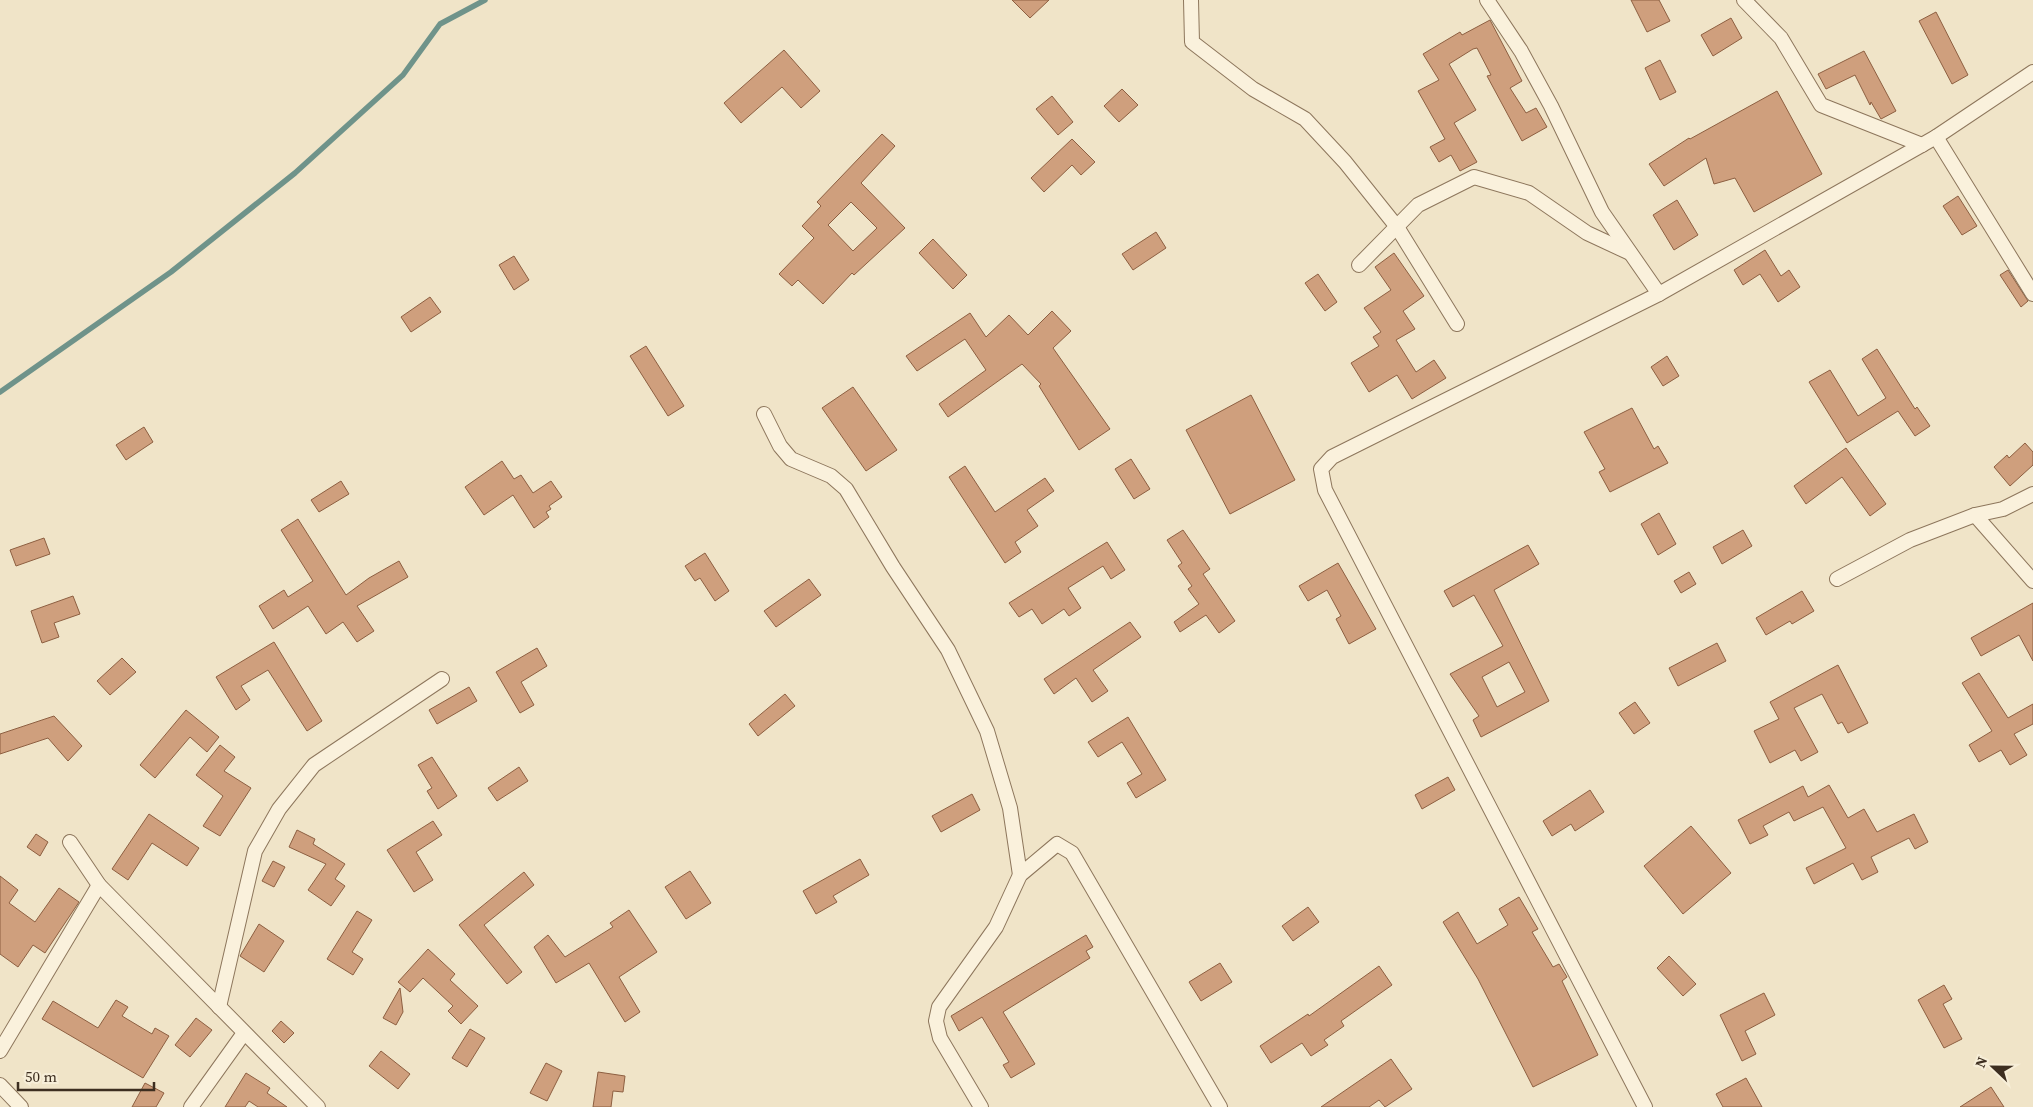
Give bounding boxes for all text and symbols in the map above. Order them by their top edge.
north arrow [1968,1042,2018,1092]
text: N [1970,1054,1992,1071]
scale bar [18,1060,154,1092]
text: 50 m [25,1066,57,1087]

